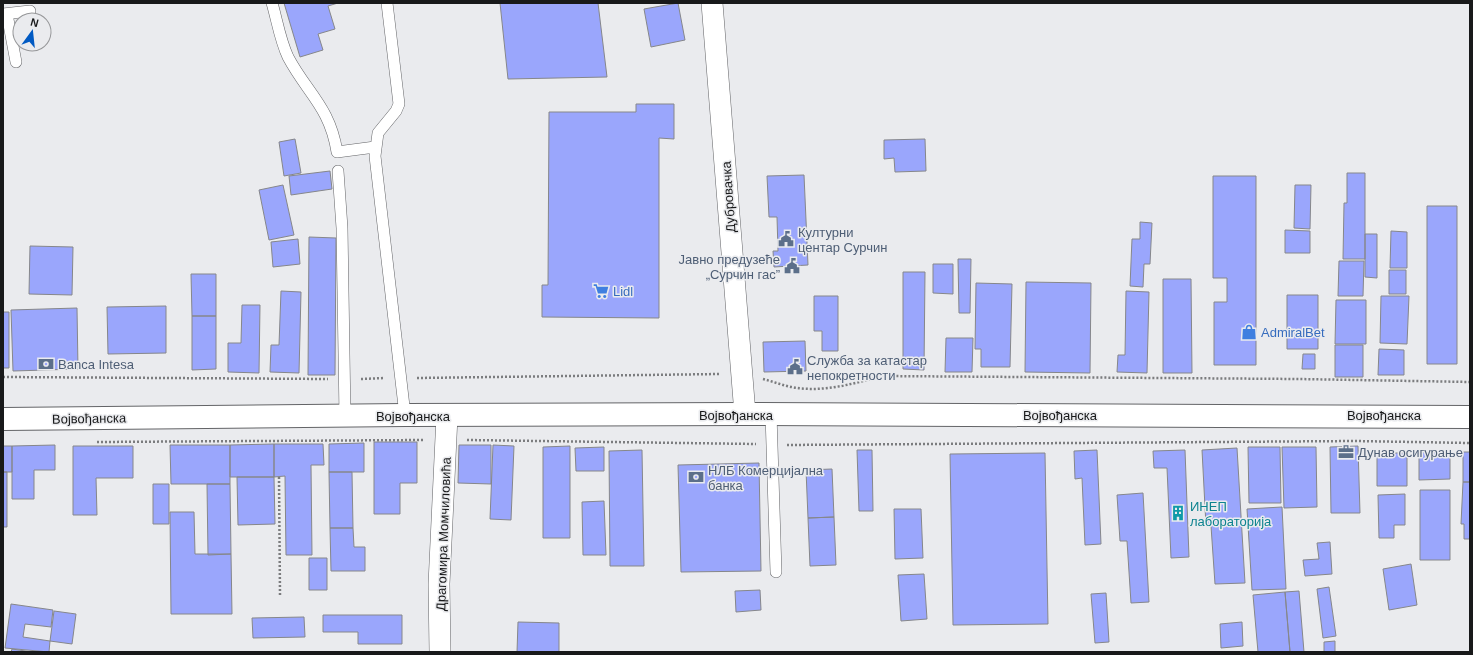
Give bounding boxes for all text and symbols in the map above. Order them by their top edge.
north arrow [12,12,52,52]
text: N [29,16,40,29]
street label: Дубровачка [718,160,738,233]
place label: Културни центар Сурчин [798,225,888,255]
public building icon: Културни центар Сурчин [777,230,795,248]
place label: Јавно предузеће „Сурчин гас” [679,252,780,282]
public building icon: Јавно предузеће „Сурчин гас” [783,257,801,275]
supermarket icon: Lidl [592,282,610,300]
place label: Lidl [613,284,633,299]
shop icon: AdmiralBet [1240,323,1258,341]
place label: AdmiralBet [1261,325,1325,340]
place label: Служба за катастар непокретности [807,353,927,383]
bank icon: Banca Intesa [37,355,55,373]
place label: Banca Intesa [58,357,135,372]
public building icon: Служба за катастар непокретности [786,358,804,376]
street label: Војвођанска [699,408,774,423]
street label: Војвођанска [1023,408,1098,423]
street label: Војвођанска [1347,408,1422,423]
street label: Војвођанска [376,409,451,424]
street label: Војвођанска [52,410,127,427]
office icon: Дунав осигурање [1337,443,1355,461]
place label: Дунав осигурање [1358,445,1463,460]
street label: Драгомира Момчиловића [433,456,454,611]
place label: НЛБ Комерцијална банка [708,463,824,493]
bank icon: НЛБ Комерцијална банка [687,468,705,486]
place label: ИНЕП лабораторија [1190,499,1272,529]
building icon: ИНЕП лабораторија [1169,504,1187,522]

